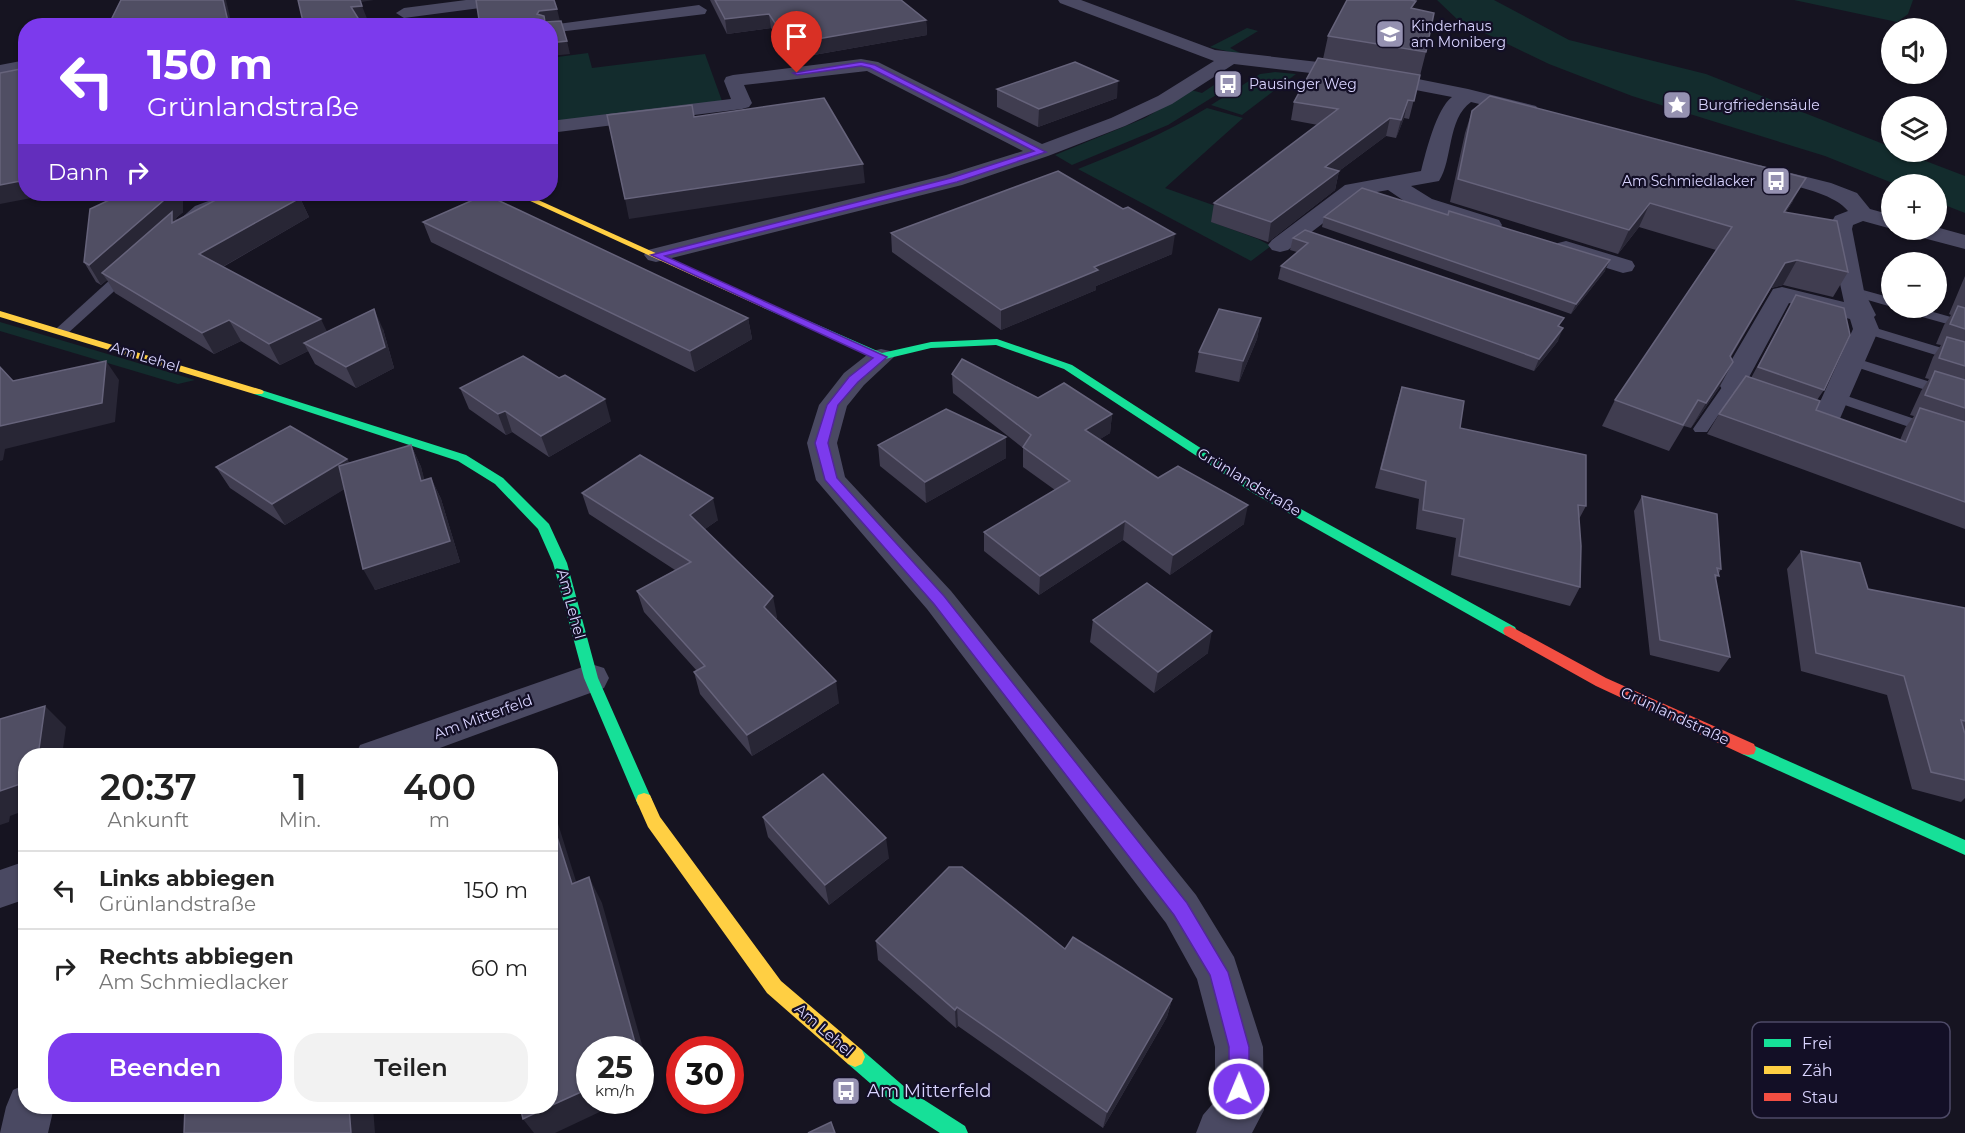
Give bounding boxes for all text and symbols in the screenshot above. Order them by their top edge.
pin [771,11,822,73]
place label: Kinderhaus am Moniberg [1411,17,1506,51]
school or university icon: Kinderhaus am Moniberg [1374,18,1406,50]
map controls [1881,18,1947,318]
button: sound [1881,18,1947,84]
icon: arrive [780,20,813,53]
text: 150 m [147,38,273,90]
icon: left [48,42,126,120]
bus stop icon: Pausinger Weg [1212,68,1244,100]
place label: Pausinger Weg [1249,75,1357,93]
place icon: Burgfriedensäule [1661,89,1693,121]
text: Grünlandstraße [147,90,359,123]
place label: Burgfriedensäule [1698,96,1820,114]
button: layers [1881,96,1947,162]
icon: right [121,156,154,189]
text: Dann [48,159,109,186]
bus stop icon: Am Schmiedlacker [1760,165,1792,197]
place label: Am Schmiedlacker [1622,172,1755,190]
button: + [1881,174,1947,240]
button: − [1881,252,1947,318]
street label: Am Lehel [108,337,182,376]
street label: Grünlandstraße [1194,443,1305,520]
street label: Am Lehel [553,567,590,641]
street label: Grünlandstraße [1618,682,1733,749]
street label: Am Mitterfeld [431,690,535,743]
text: 20:37 [100,765,197,809]
text: 1 [293,765,307,809]
text: 400 [403,765,476,809]
text: Ankunft [108,808,189,832]
text: Min. [279,808,321,832]
text: m [429,808,450,832]
text: Links abbiegen [99,865,275,892]
icon: left [48,874,81,907]
text: 150 m [464,877,528,904]
text: Grünlandstraße [99,892,256,916]
text: Rechts abbiegen [99,943,294,970]
icon: right [48,952,81,985]
text: 60 m [471,955,528,982]
text: Am Schmiedlacker [99,970,289,994]
street label: Am Lehel [791,999,858,1060]
legend [1752,1022,1950,1118]
button: Beenden [48,1033,282,1102]
button: Teilen [294,1033,528,1102]
text: Frei [1802,1034,1832,1053]
speed limit sign: 30 [666,1036,744,1114]
text: 25 [597,1049,633,1086]
position arrow [1207,1057,1271,1121]
text: Zäh [1802,1061,1833,1080]
bus stop icon: Am Mitterfeld [830,1075,862,1107]
place label: Am Mitterfeld [867,1080,992,1102]
text: km/h [595,1081,635,1100]
text: Stau [1802,1088,1838,1107]

